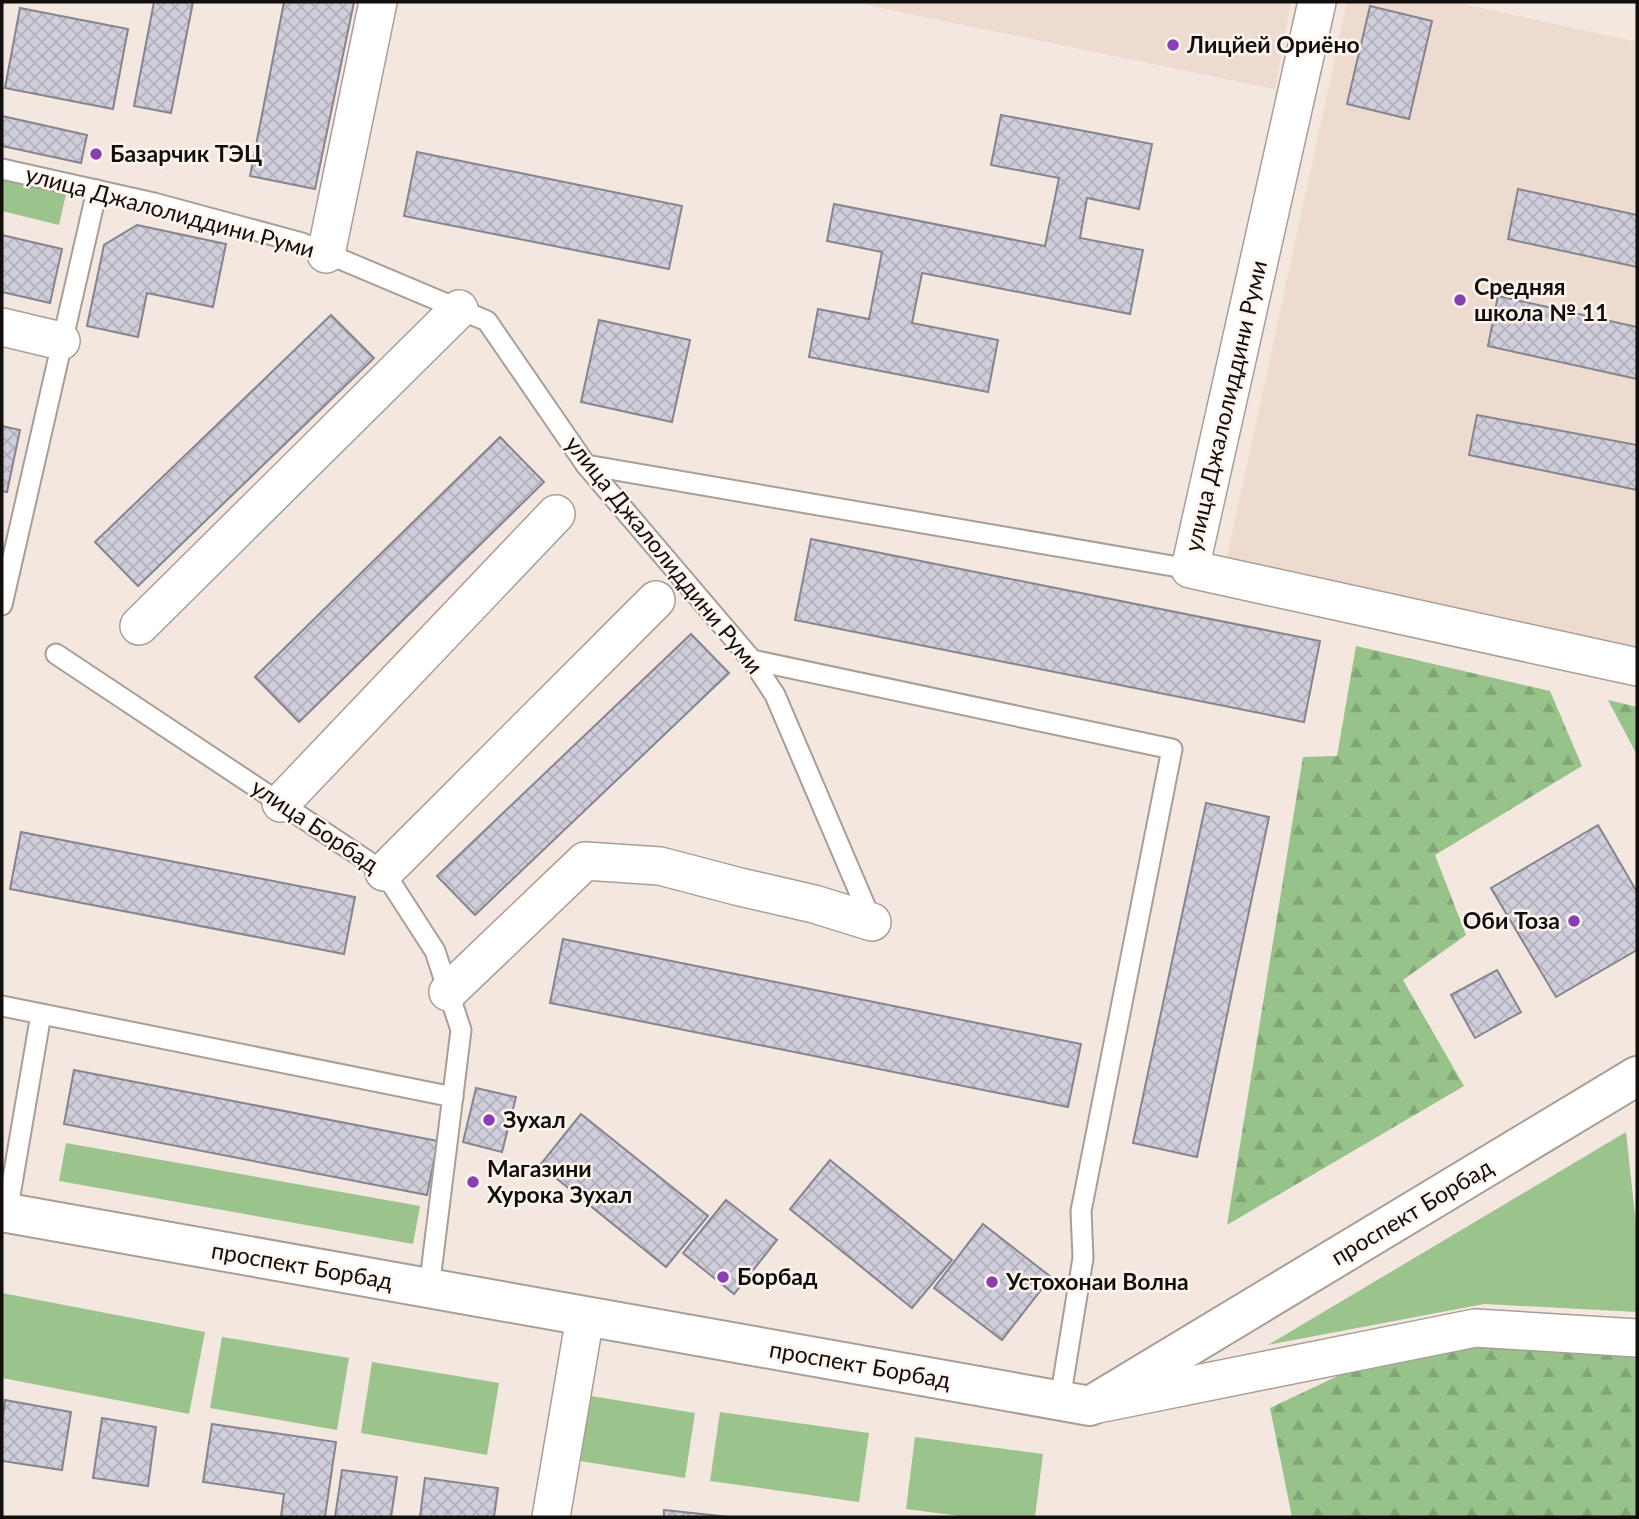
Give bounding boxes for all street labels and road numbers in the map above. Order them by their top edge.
street label: улица Джалолиддини Руми [23,159,318,263]
street label: улица Джалолиддини Руми [1178,257,1272,554]
street label: улица Джалолиддини Руми [560,430,769,679]
street label: улица Борбад [246,772,385,878]
street label: проспект Борбад [1326,1152,1497,1270]
street label: проспект Борбад [209,1235,395,1295]
street label: проспект Борбад [767,1334,953,1394]

